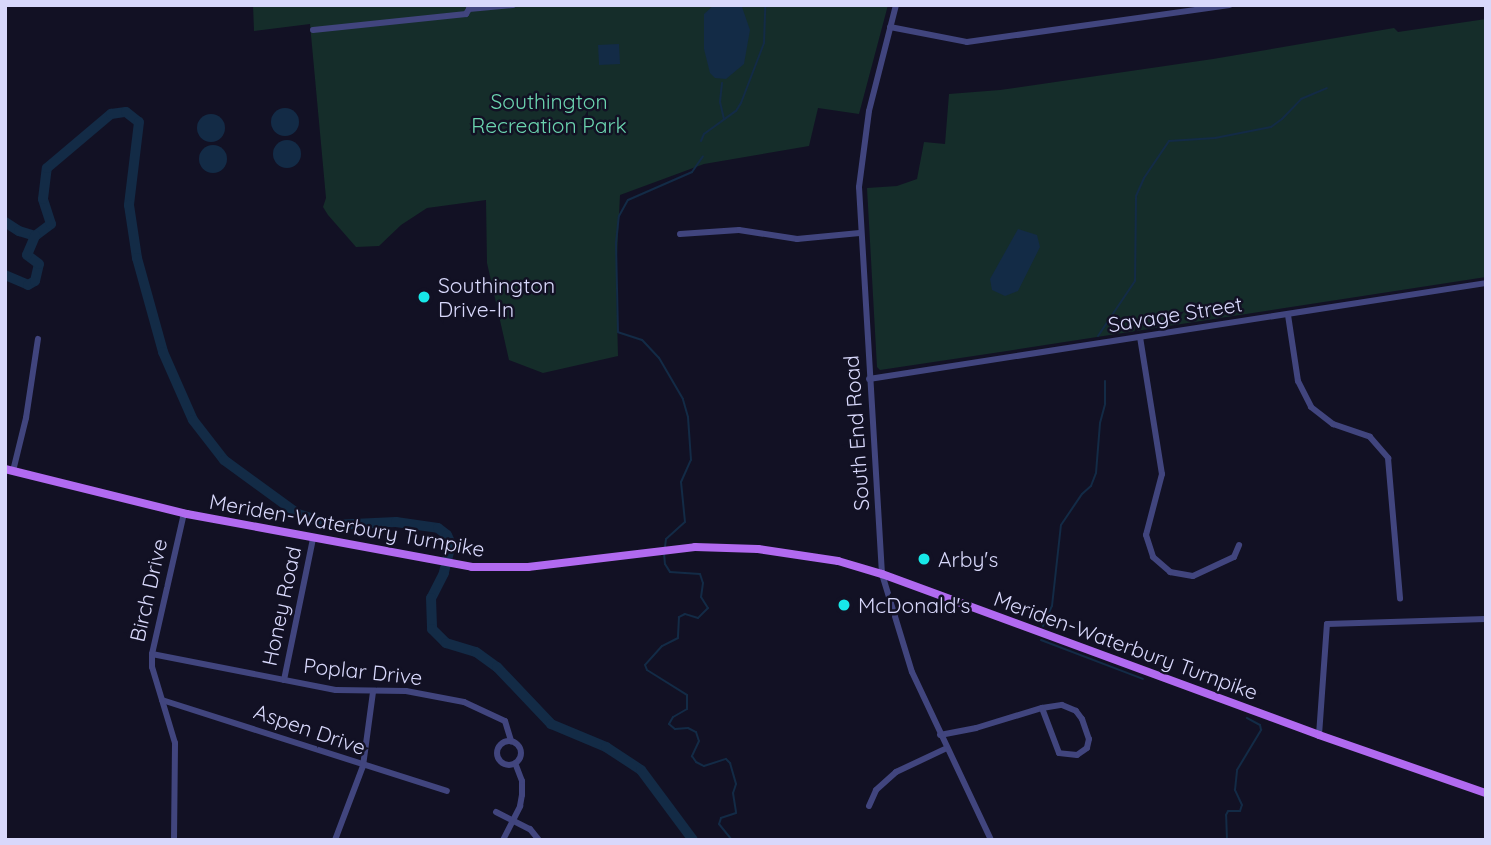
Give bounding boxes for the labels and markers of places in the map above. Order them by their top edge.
place label: Southington Drive-In [438,272,555,322]
marker: Southington Drive-In [416,289,432,305]
place label: Arby's [938,546,998,572]
marker: Arby's [916,551,932,567]
place label: McDonald's [858,592,970,618]
marker: McDonald's [836,597,852,613]

